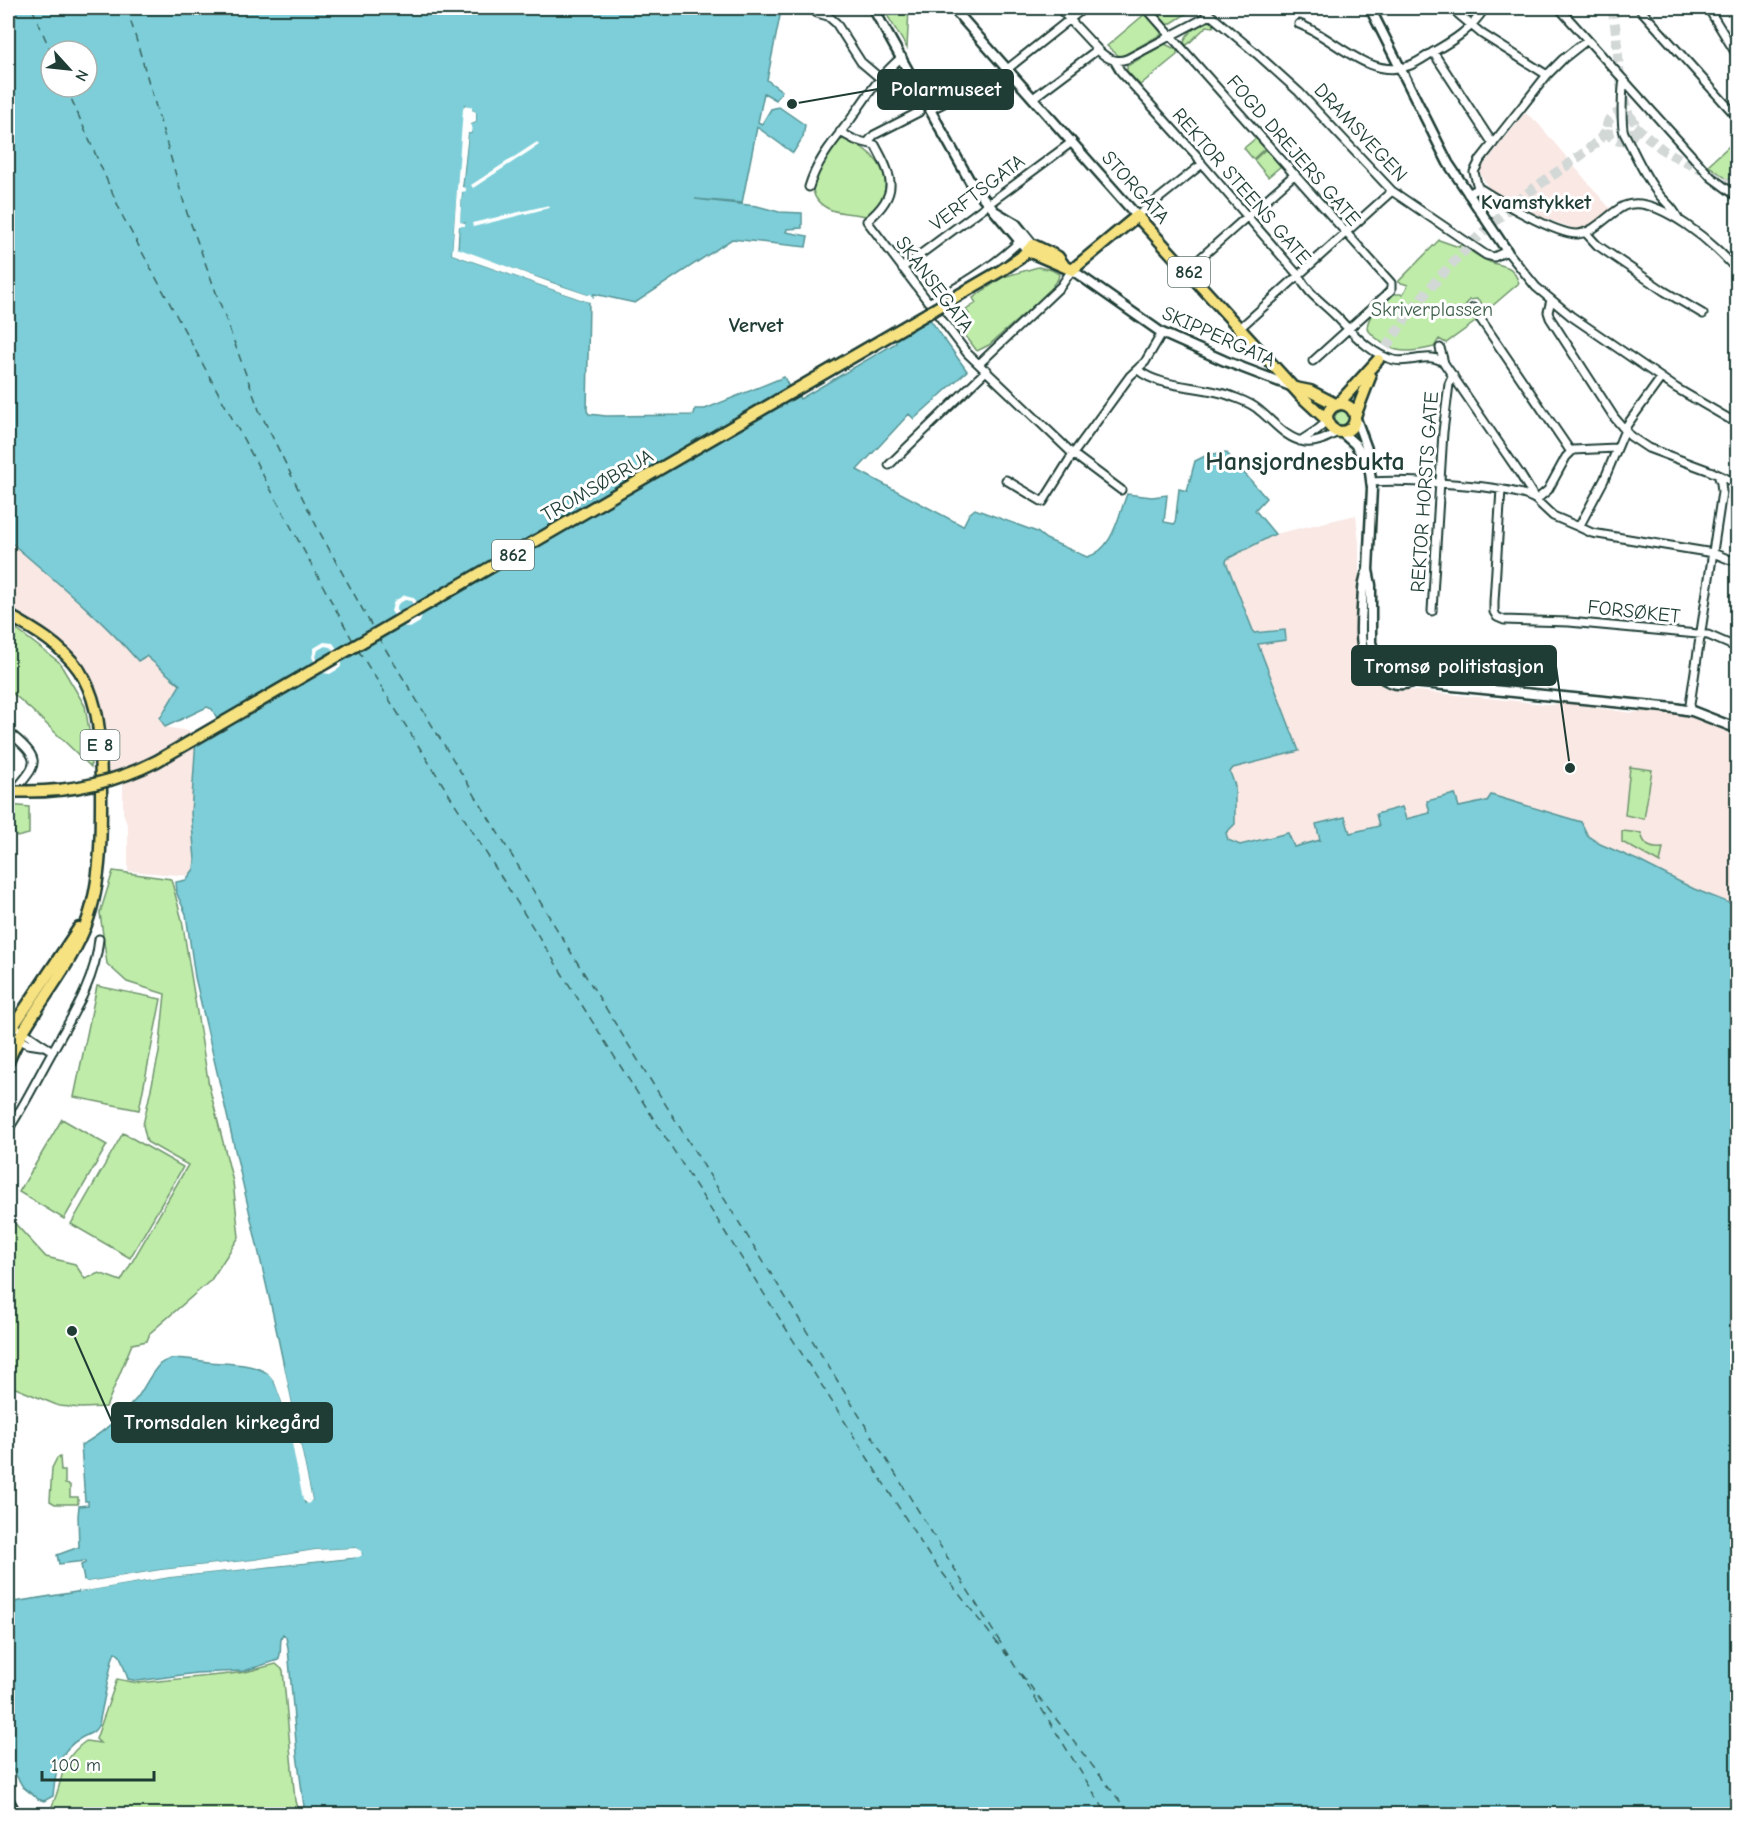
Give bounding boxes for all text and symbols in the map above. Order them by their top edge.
north arrow [39,39,99,99]
text: N [71,67,92,84]
callout: Polarmuseet [878,70,1013,109]
street label: FOGD DREJERS GATE [1222,70,1365,230]
text: Polarmuseet [891,77,1002,101]
street label: DRAMSVEGEN [1309,78,1412,186]
street label: REKTOR STEENS GATE [1168,104,1316,269]
street label: STORGATA [1097,146,1175,229]
street label: VERFTSGATA [925,149,1029,235]
district label: Kvamstykket [1481,190,1592,214]
street label: SKANSEGATA [891,232,979,337]
road number: 862 [1168,257,1210,287]
park label: Skriverplassen [1371,298,1493,321]
street label: SKIPPERGATA [1159,301,1279,372]
district label: Vervet [729,313,784,337]
street label: REKTOR HORSTS GATE [1406,391,1443,593]
street label: TROMSØBRUA [537,444,657,527]
district label: Hansjordnesbukta [1205,447,1405,477]
road number: 862 [492,540,534,570]
street label: FORSØKET [1586,595,1682,628]
callout: Tromsø politistasjon [1352,646,1556,685]
text: Tromsø politistasjon [1364,654,1544,678]
road number: E 8 [80,730,120,760]
callout: Tromsdalen kirkegård [112,1403,332,1442]
text: Tromsdalen kirkegård [124,1410,320,1434]
scale bar [42,1744,154,1782]
text: 100 m [51,1755,101,1776]

